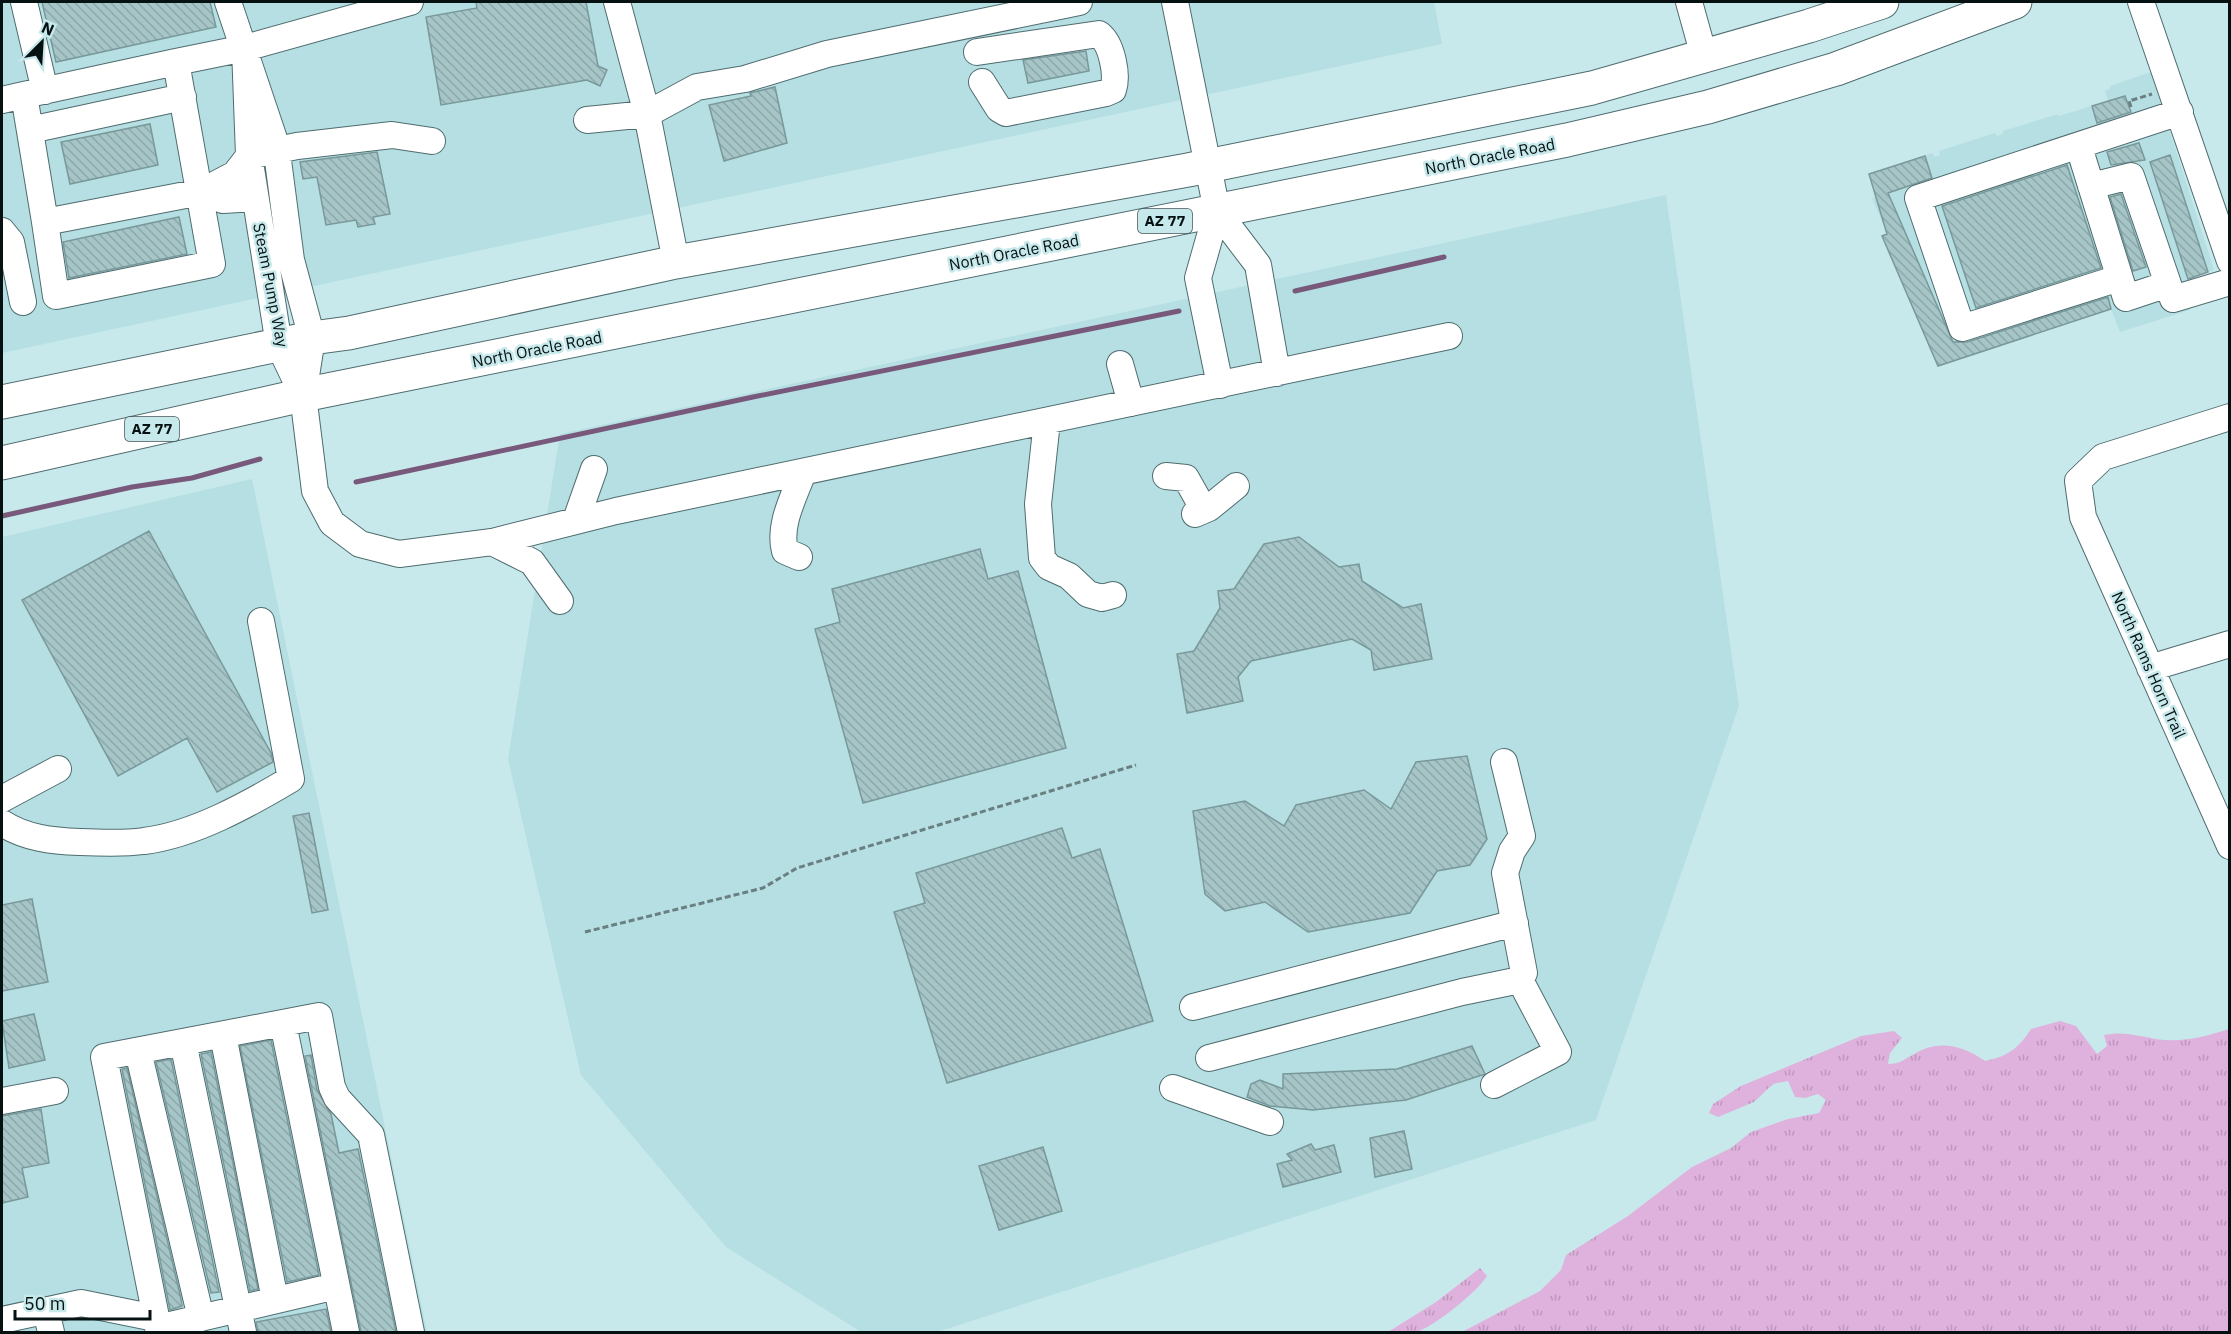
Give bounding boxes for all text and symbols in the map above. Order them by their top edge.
north arrow [12,12,72,72]
text: N [39,17,57,40]
street label: North Oracle Road [1423,134,1557,178]
road number: AZ 77 [1138,209,1192,233]
street label: Steam Pump Way [249,221,293,349]
street label: North Oracle Road [947,230,1081,274]
street label: North Oracle Road [470,327,604,371]
road number: AZ 77 [125,417,179,441]
street label: North Rams Horn Trail [2108,588,2190,742]
scale bar [15,1283,150,1321]
text: 50 m [24,1292,66,1315]

